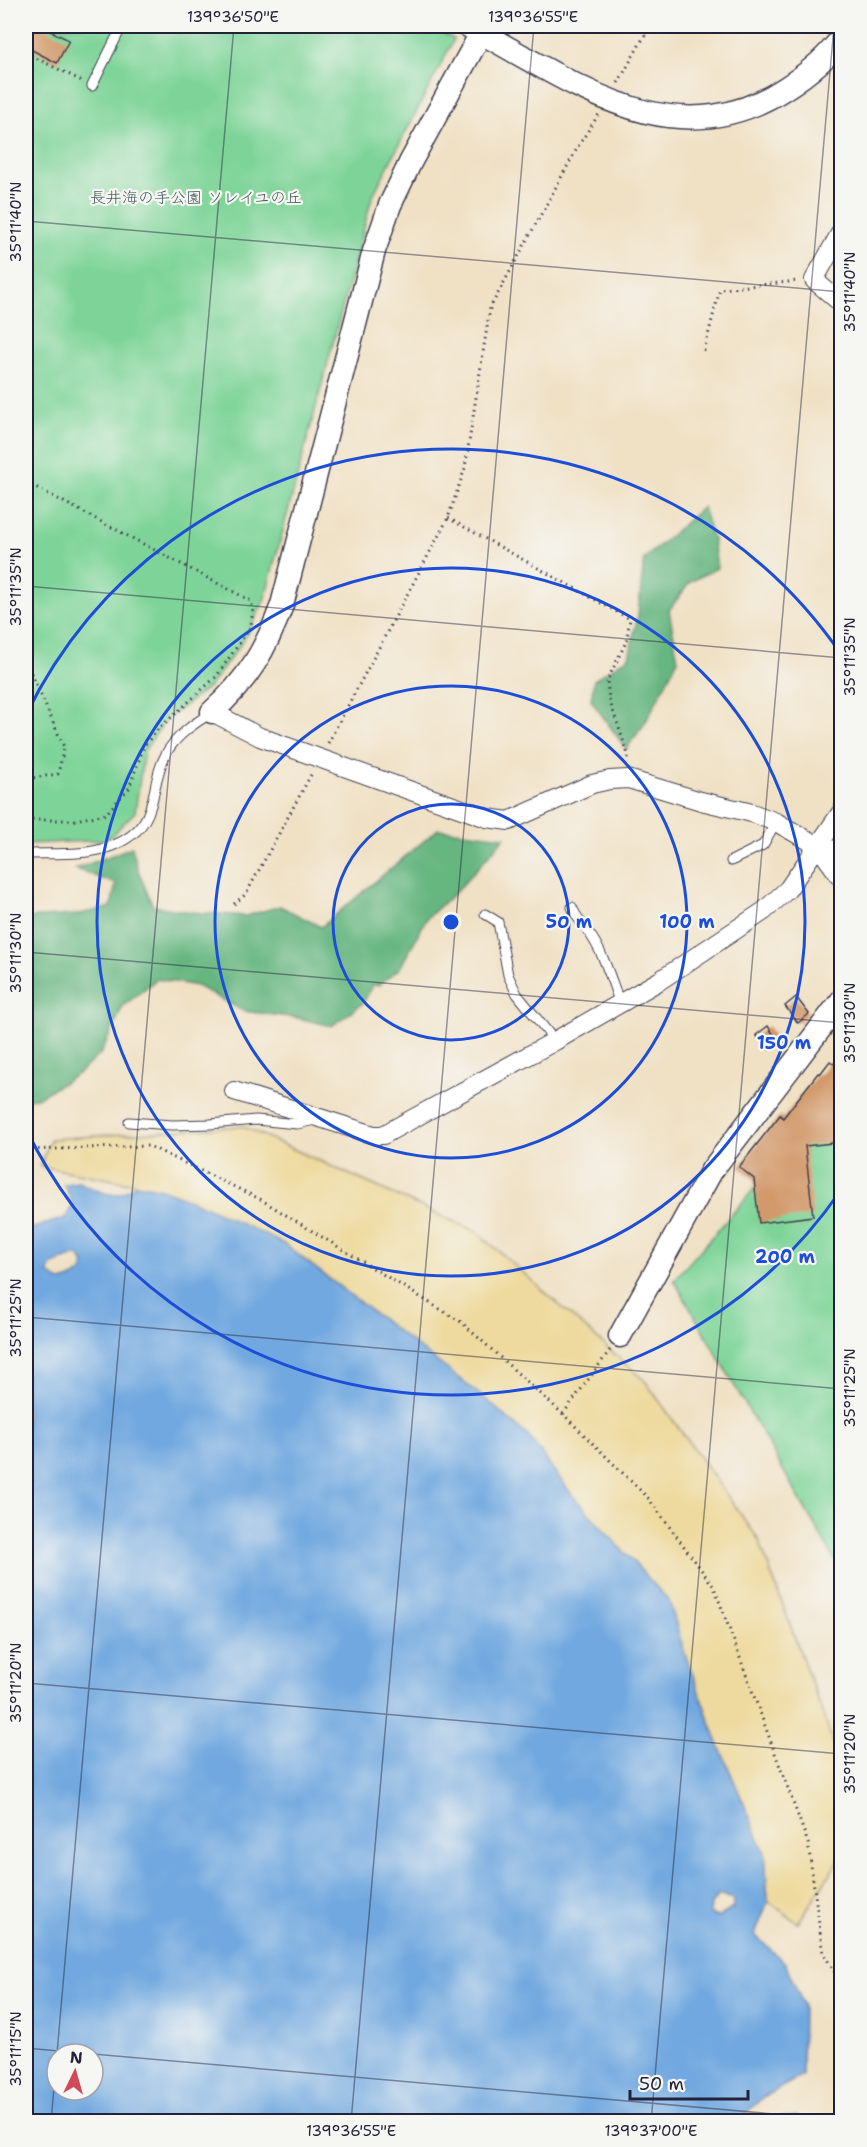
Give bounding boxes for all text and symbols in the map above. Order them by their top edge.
text: 139°36'50"E [187,7,279,27]
text: 139°36'55"E [488,7,578,27]
text: 35°11'40"N [6,182,26,262]
park label: 長井海の手公園 ソレイユの丘 [90,187,302,208]
text: 35°11'40"N [840,252,860,332]
text: 35°11'35"N [6,547,26,627]
text: 35°11'35"N [840,617,860,697]
text: 50 m [546,910,593,934]
text: 100 m [659,910,715,934]
centre of rings [441,912,461,932]
text: 35°11'30"N [6,913,26,993]
text: 35°11'30"N [840,983,860,1063]
text: 150 m [757,1031,812,1055]
text: 200 m [755,1245,816,1269]
text: 35°11'25"N [6,1278,26,1358]
text: 35°11'25"N [840,1348,860,1428]
text: 35°11'20"N [6,1643,26,1723]
text: 35°11'20"N [840,1714,860,1794]
text: 35°11'15"N [6,2011,26,2087]
north arrow [45,2042,105,2102]
text: N [69,2047,83,2069]
scale bar [630,2063,748,2101]
text: 50 m [639,2072,684,2096]
text: 139°36'55"E [306,2121,396,2141]
text: 139°37'00"E [605,2121,697,2141]

